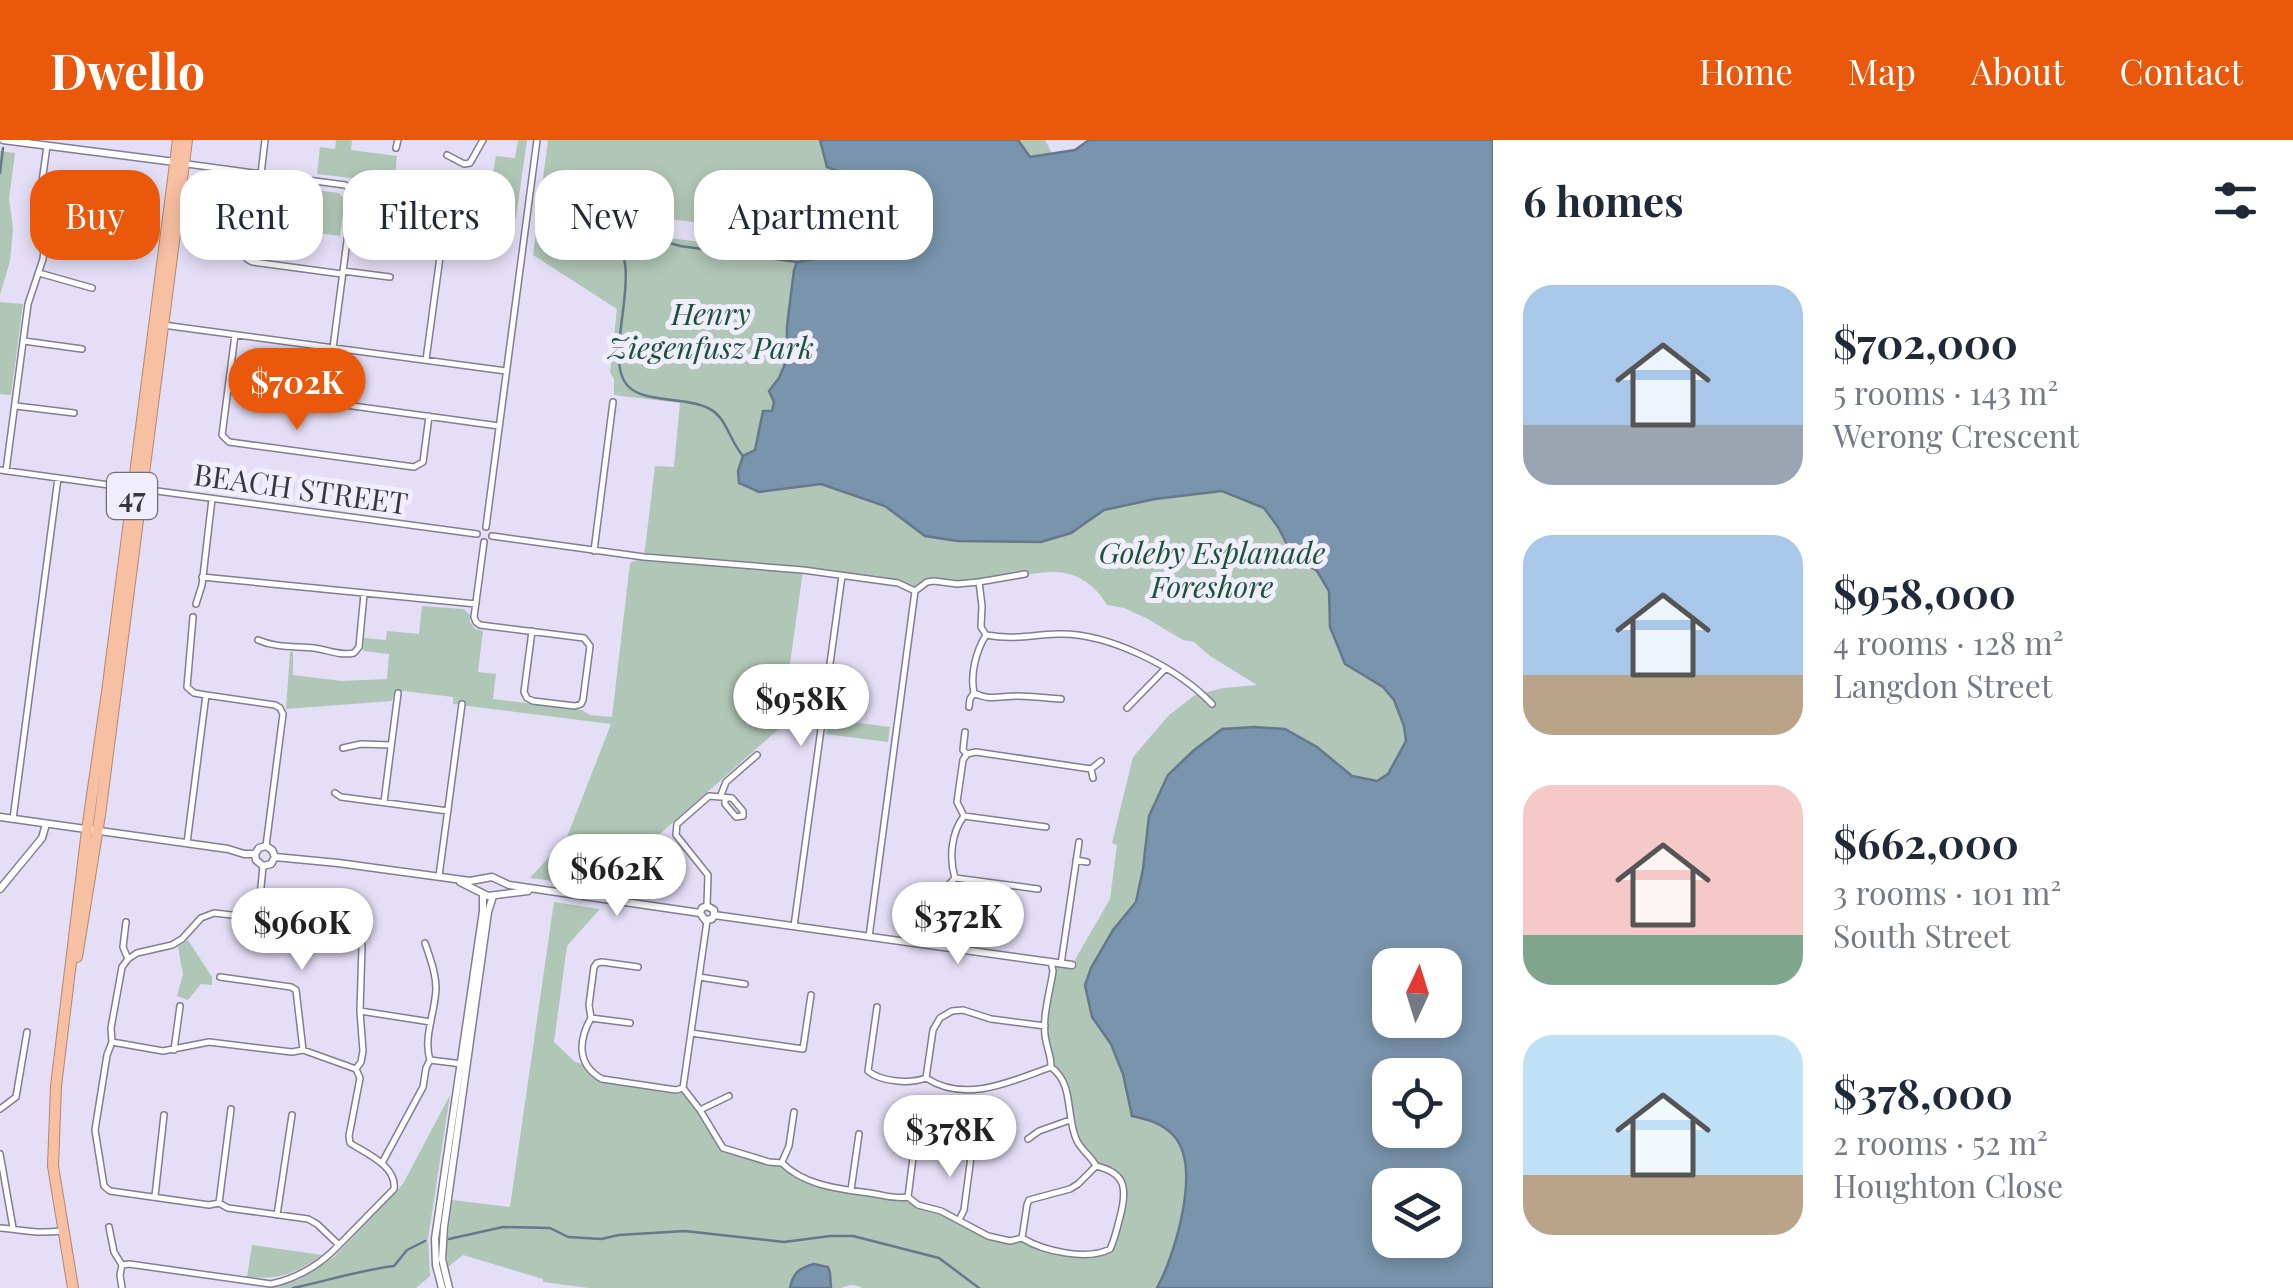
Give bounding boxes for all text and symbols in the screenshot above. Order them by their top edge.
text: Dwello [50,38,205,102]
text: Home [1699,47,1793,94]
text: Map [1848,47,1916,94]
text: About [1971,47,2065,94]
text: Contact [2120,47,2243,94]
chip: Buy [30,170,160,260]
chip: Rent [180,170,323,260]
chip: Filters [343,170,515,260]
chip: New [535,170,674,260]
chip: Apartment [694,170,933,260]
text: 6 homes [1523,172,1684,228]
icon: filters [2208,173,2263,228]
park label: Henry Ziegenfusz Park [606,293,814,367]
text: $702,000 [1833,314,2018,370]
icon: home [1603,325,1723,445]
pin: $702K [227,348,367,433]
text: $702K [250,359,344,402]
text: 5 rooms · 143 m² [1833,370,2058,413]
text: Werong Crescent [1833,413,2079,456]
street label: BEACH STREET [191,453,411,523]
road number: 47 [107,473,157,519]
park label: Goleby Esplanade Foreshore [1099,532,1325,606]
text: $958,000 [1833,564,2016,620]
icon: home [1603,575,1723,695]
text: 4 rooms · 128 m² [1833,620,2064,663]
text: Langdon Street [1833,663,2052,706]
pin: $958K [731,664,871,749]
text: $958K [755,675,847,718]
text: $662,000 [1833,814,2019,870]
icon: home [1603,825,1723,945]
pin: $662K [547,834,687,919]
text: $662K [570,845,664,888]
text: 3 rooms · 101 m² [1833,870,2061,913]
pin: $372K [888,882,1028,967]
pin: $960K [232,888,372,973]
text: $372K [914,893,1002,936]
text: $960K [253,899,351,942]
text: South Street [1833,913,2010,956]
north arrow [1372,948,1462,1038]
map controls [1372,948,1462,1258]
button: locate [1372,1058,1462,1148]
text: $378,000 [1833,1064,2013,1120]
icon: home [1603,1075,1723,1195]
pin: $378K [880,1095,1020,1180]
text: $378K [905,1106,995,1149]
text: 2 rooms · 52 m² [1833,1120,2048,1163]
text: Houghton Close [1833,1163,2063,1206]
button: layers [1372,1168,1462,1258]

